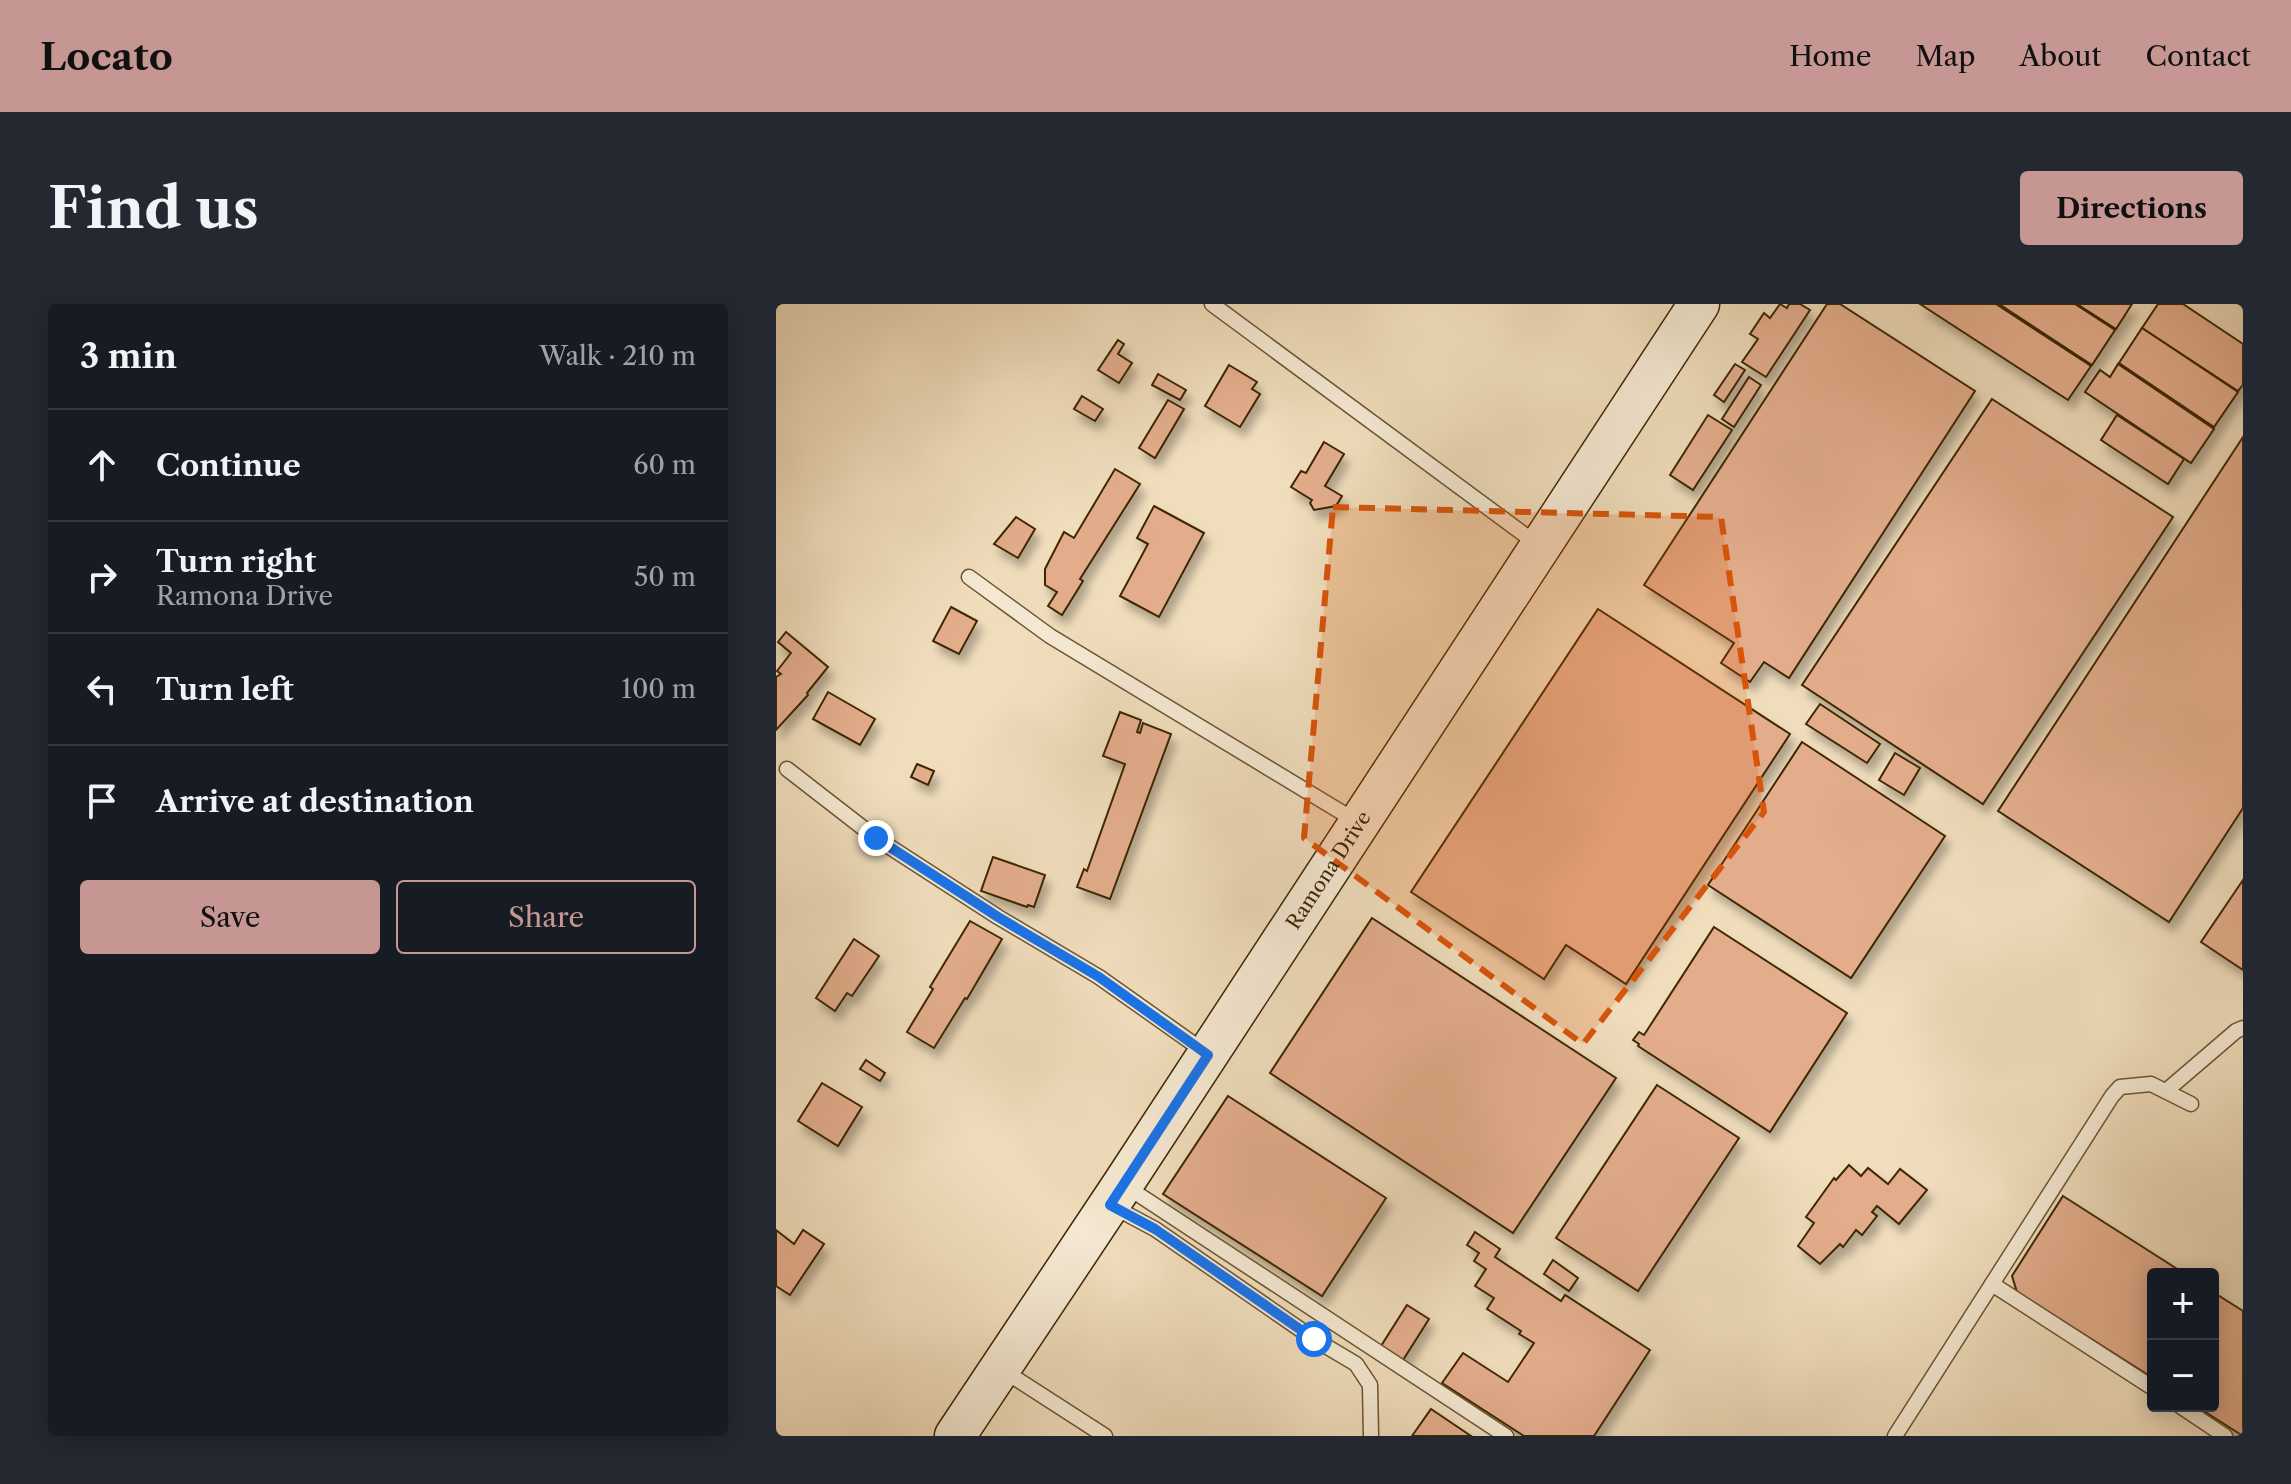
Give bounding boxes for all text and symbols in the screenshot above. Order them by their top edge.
text: Locato [40,33,173,80]
text: Home [1789,39,1871,73]
text: Map [1915,39,1975,73]
text: About [2019,39,2101,73]
text: Contact [2145,39,2251,73]
button: Directions [2020,171,2243,245]
text: Find us [48,174,259,243]
text: 3 min [80,335,177,377]
text: Walk · 210 m [539,340,696,372]
icon: ahead [80,443,124,487]
text: Continue [156,447,301,484]
text: 60 m [633,449,696,481]
text: Turn right [156,543,316,580]
icon: right [80,555,124,599]
text: 50 m [634,561,696,593]
text: Ramona Drive [156,580,333,612]
icon: left [80,667,124,711]
text: Turn left [156,671,293,708]
text: 100 m [621,673,696,705]
icon: arrive [80,779,124,823]
text: Arrive at destination [156,783,474,820]
street label: Ramona Drive [1281,807,1376,934]
route end [858,820,894,856]
button: Save [80,880,380,954]
button: Share [396,880,696,954]
map controls [2147,1268,2219,1412]
button: + [2147,1268,2219,1340]
route start [1296,1321,1332,1357]
button: − [2147,1340,2219,1412]

